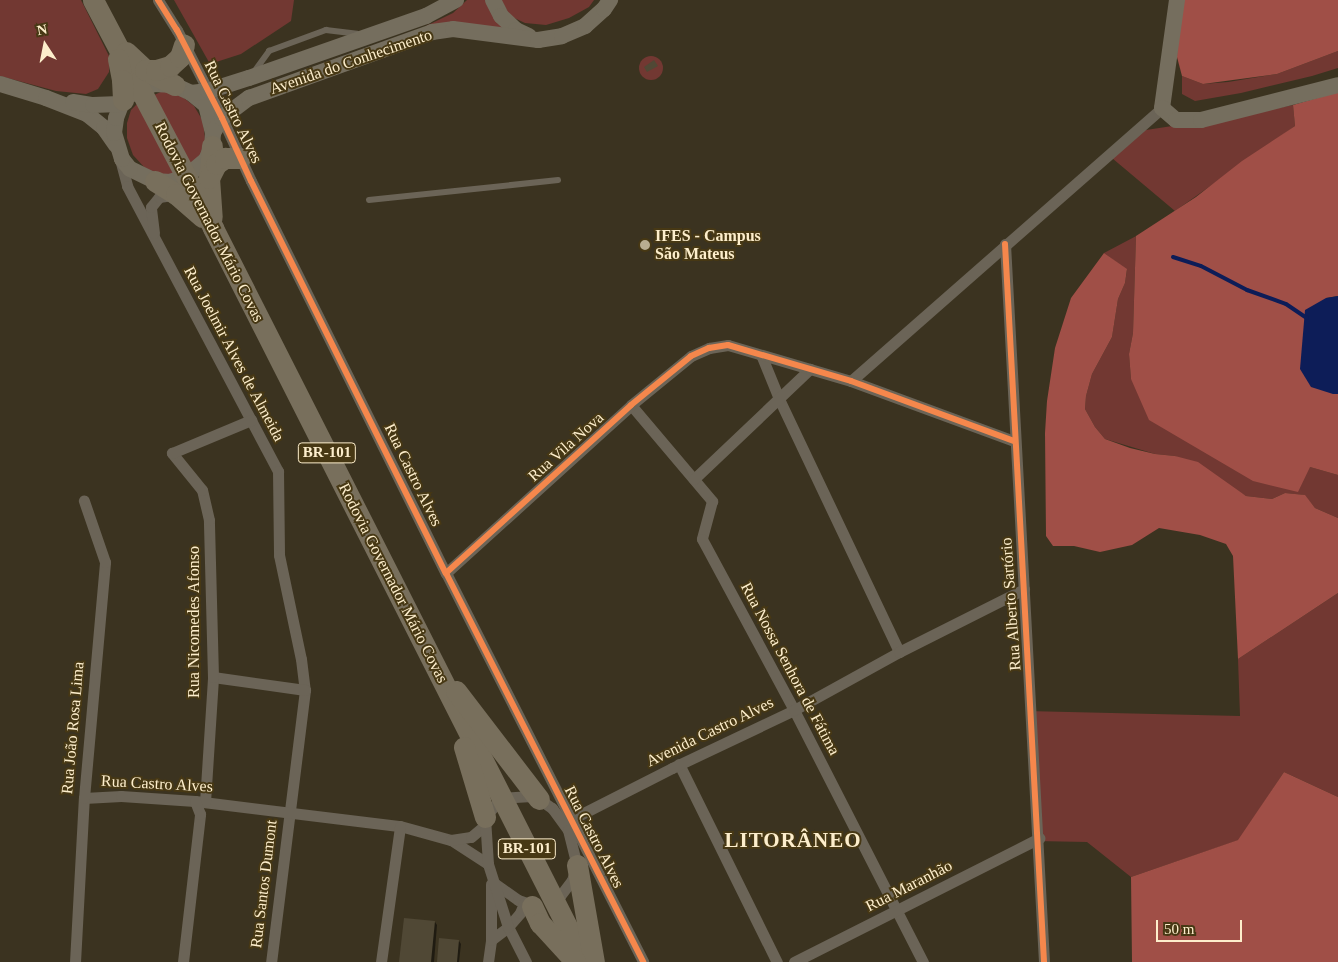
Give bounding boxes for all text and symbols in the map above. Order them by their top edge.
north arrow [20,20,70,70]
text: N [36,21,48,38]
street label: Avenida do Conhecimento [267,25,435,99]
street label: Rua Castro Alves [200,57,266,167]
street label: Rodovia Governador Mário Covas [150,119,268,325]
place label: IFES - Campus São Mateus [655,226,761,264]
marker: IFES - Campus São Mateus [639,239,651,251]
street label: Rua Joelmir Alves de Almeida [179,262,289,446]
street label: Rua Vila Nova [524,408,608,486]
street label: Rua Castro Alves [380,420,446,530]
road number: BR-101 [297,440,357,466]
street label: Rodovia Governador Mário Covas [334,480,452,686]
street label: Rua Alberto Sartório [997,536,1025,672]
street label: Rua Nicomedes Afonso [184,546,204,698]
street label: Rua Nossa Senhora de Fátima [736,579,844,759]
street label: Rua João Rosa Lima [58,661,88,795]
street label: Avenida Castro Alves [643,693,777,771]
street label: Rua Castro Alves [100,771,214,797]
street label: Rua Castro Alves [560,782,628,892]
street label: Rua Santos Dumont [247,819,281,949]
district label: LITORÂNEO [723,827,863,853]
road number: BR-101 [497,836,557,862]
street label: Rua Maranhão [862,856,956,916]
scale bar [1158,910,1244,942]
text: 50 m [1164,921,1194,937]

